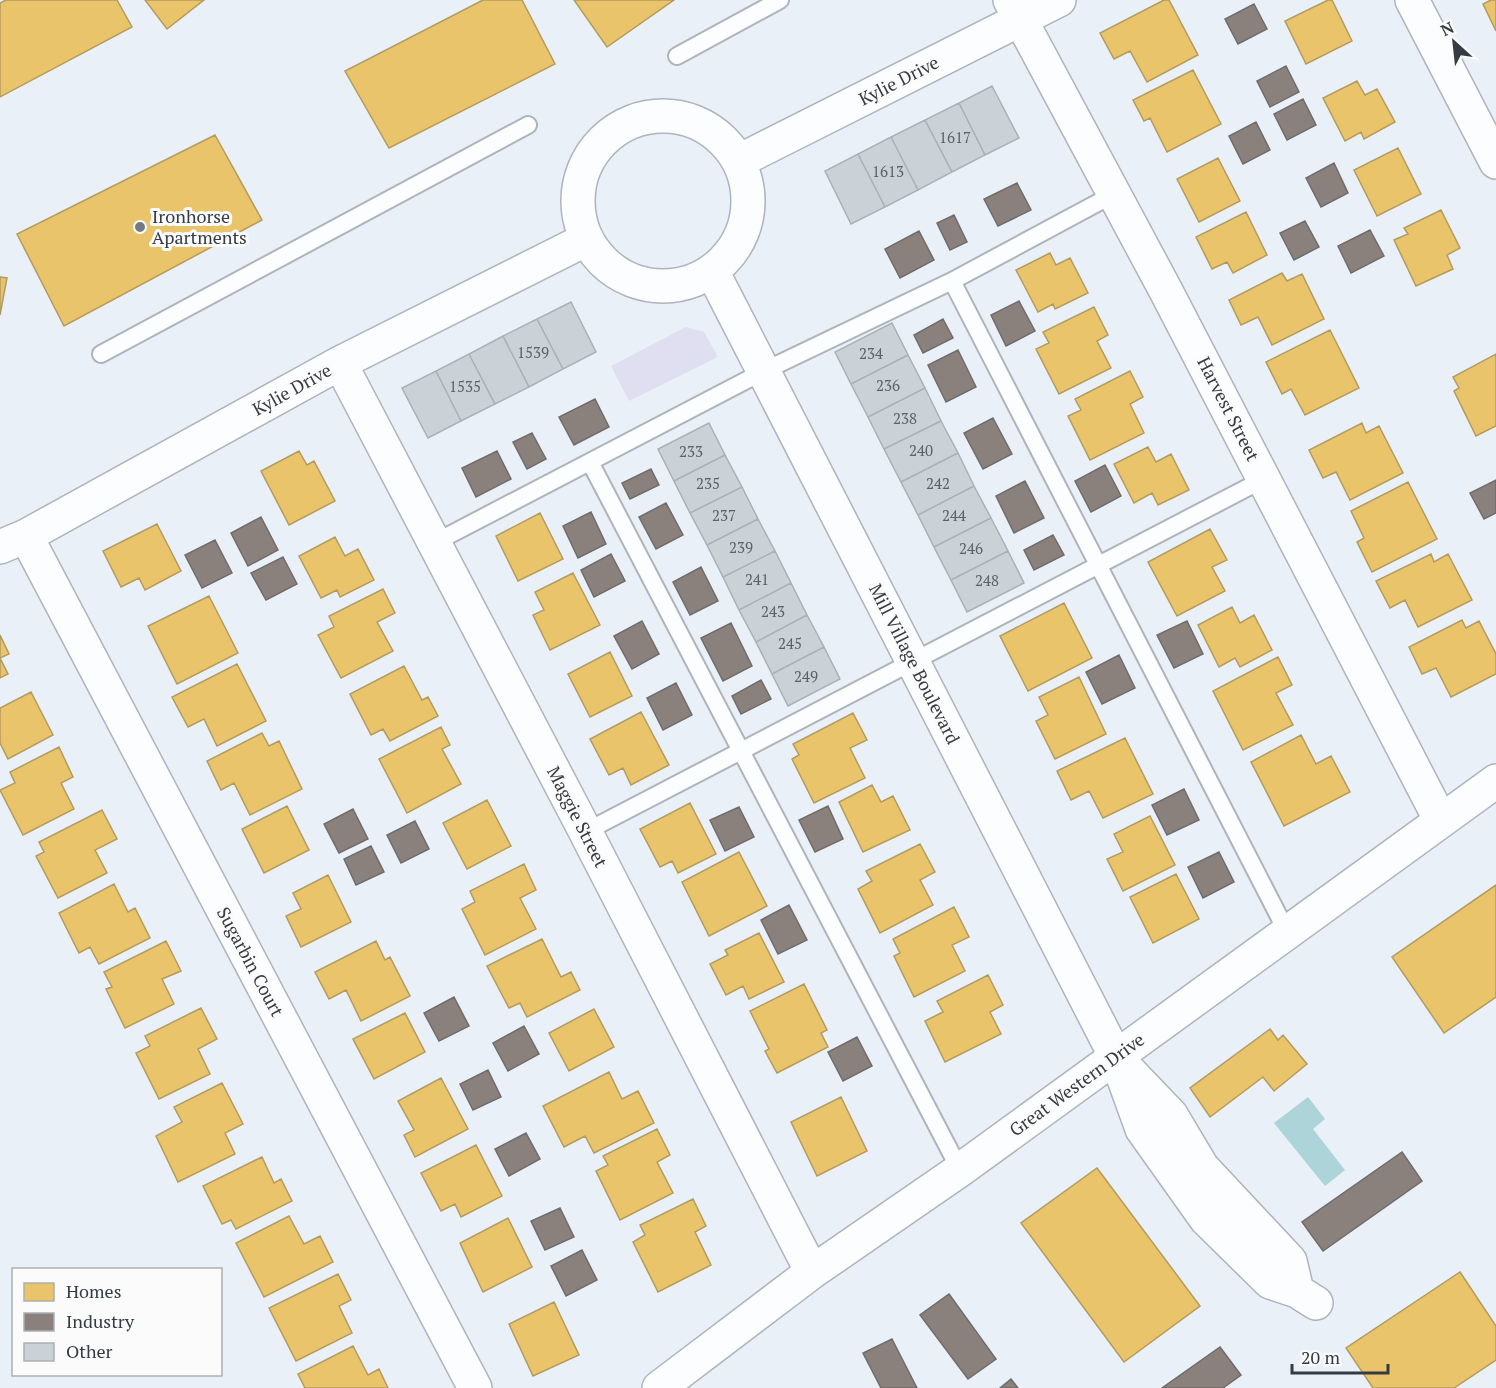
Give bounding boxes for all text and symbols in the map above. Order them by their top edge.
north arrow [1424,12,1484,72]
text: N [1437,16,1458,41]
street label: Kylie Drive [854,50,943,111]
house number: 1617 [939,127,971,147]
house number: 1613 [872,161,904,181]
place label: Ironhorse Apartments [152,204,247,249]
marker: Ironhorse Apartments [133,220,147,234]
house number: 1539 [517,342,549,362]
house number: 234 [859,343,883,363]
street label: Harvest Street [1192,352,1266,465]
street label: Kylie Drive [248,358,335,421]
house number: 236 [876,375,900,395]
house number: 1535 [449,376,481,396]
house number: 238 [893,408,917,428]
house number: 240 [909,440,933,460]
house number: 233 [679,441,703,461]
house number: 235 [696,473,720,493]
house number: 242 [926,473,950,493]
house number: 237 [712,505,736,525]
house number: 244 [942,505,966,525]
house number: 239 [729,537,753,557]
house number: 246 [959,538,983,558]
house number: 241 [745,569,769,589]
house number: 248 [975,570,999,590]
street label: Mill Village Boulevard [864,579,966,748]
house number: 243 [761,601,785,621]
house number: 245 [778,633,802,653]
house number: 249 [794,666,818,686]
street label: Maggie Street [542,762,614,872]
street label: Sugarbin Court [212,903,290,1021]
street label: Great Western Drive [1004,1027,1149,1141]
legend [12,1268,222,1376]
text: Homes [66,1279,121,1303]
text: Industry [66,1309,135,1333]
scale bar [1292,1337,1388,1375]
text: Other [66,1339,113,1363]
text: 20 m [1301,1345,1341,1369]

